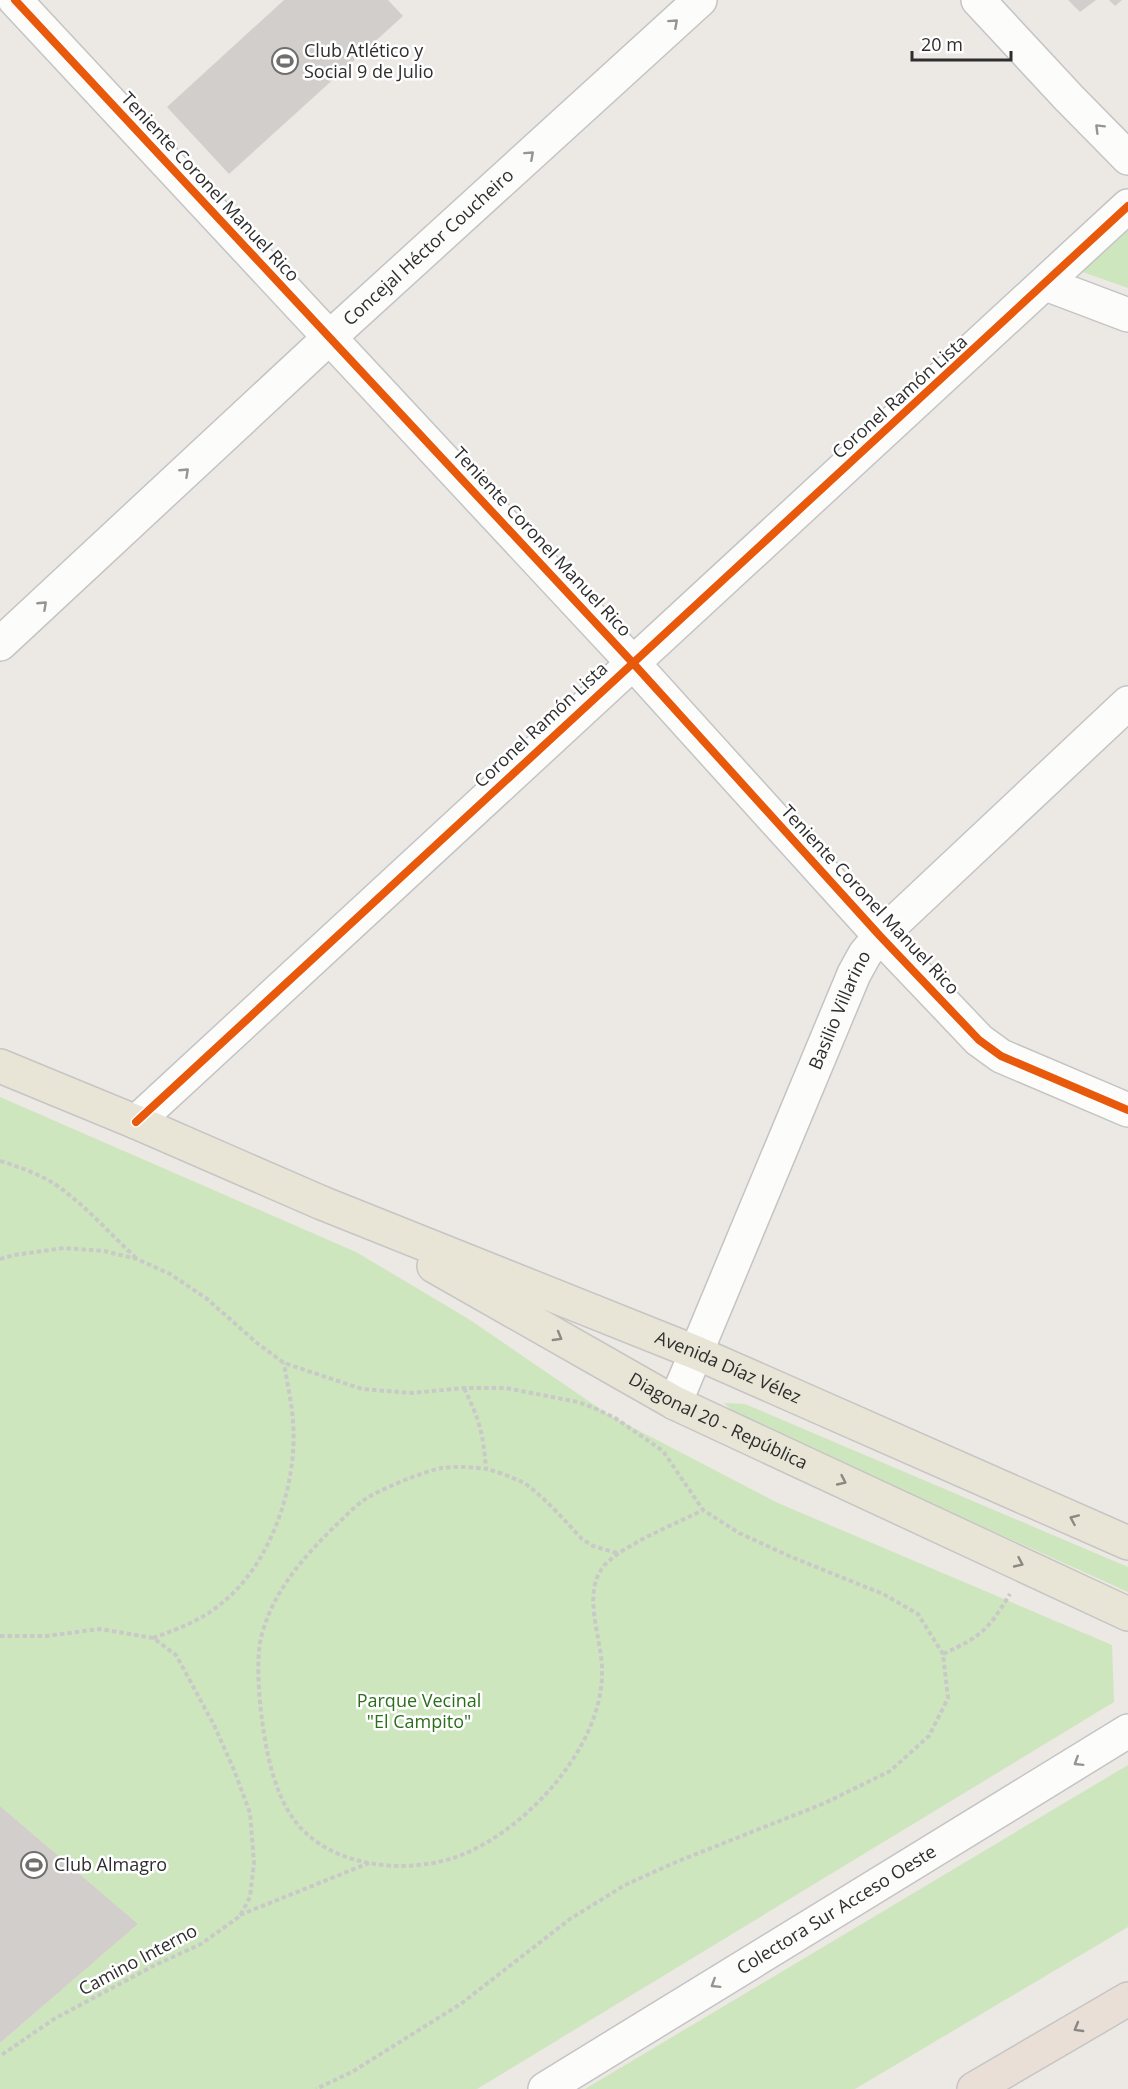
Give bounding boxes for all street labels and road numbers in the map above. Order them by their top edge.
street label: Teniente Coronel Manuel Rico [116,86,305,286]
street label: Concejal Héctor Coucheiro [337,163,518,330]
street label: Coronel Ramón Lista [827,329,972,463]
street label: Teniente Coronel Manuel Rico [448,441,637,641]
street label: Coronel Ramón Lista [469,656,612,792]
street label: Teniente Coronel Manuel Rico [776,799,965,999]
street label: Basilio Villarino [802,946,876,1073]
street label: Avenida Díaz Vélez [652,1325,805,1408]
street label: Diagonal 20 - República [625,1366,812,1474]
street label: Colectora Sur Acceso Oeste [732,1839,940,1980]
street label: Camino Interno [74,1918,201,2000]

